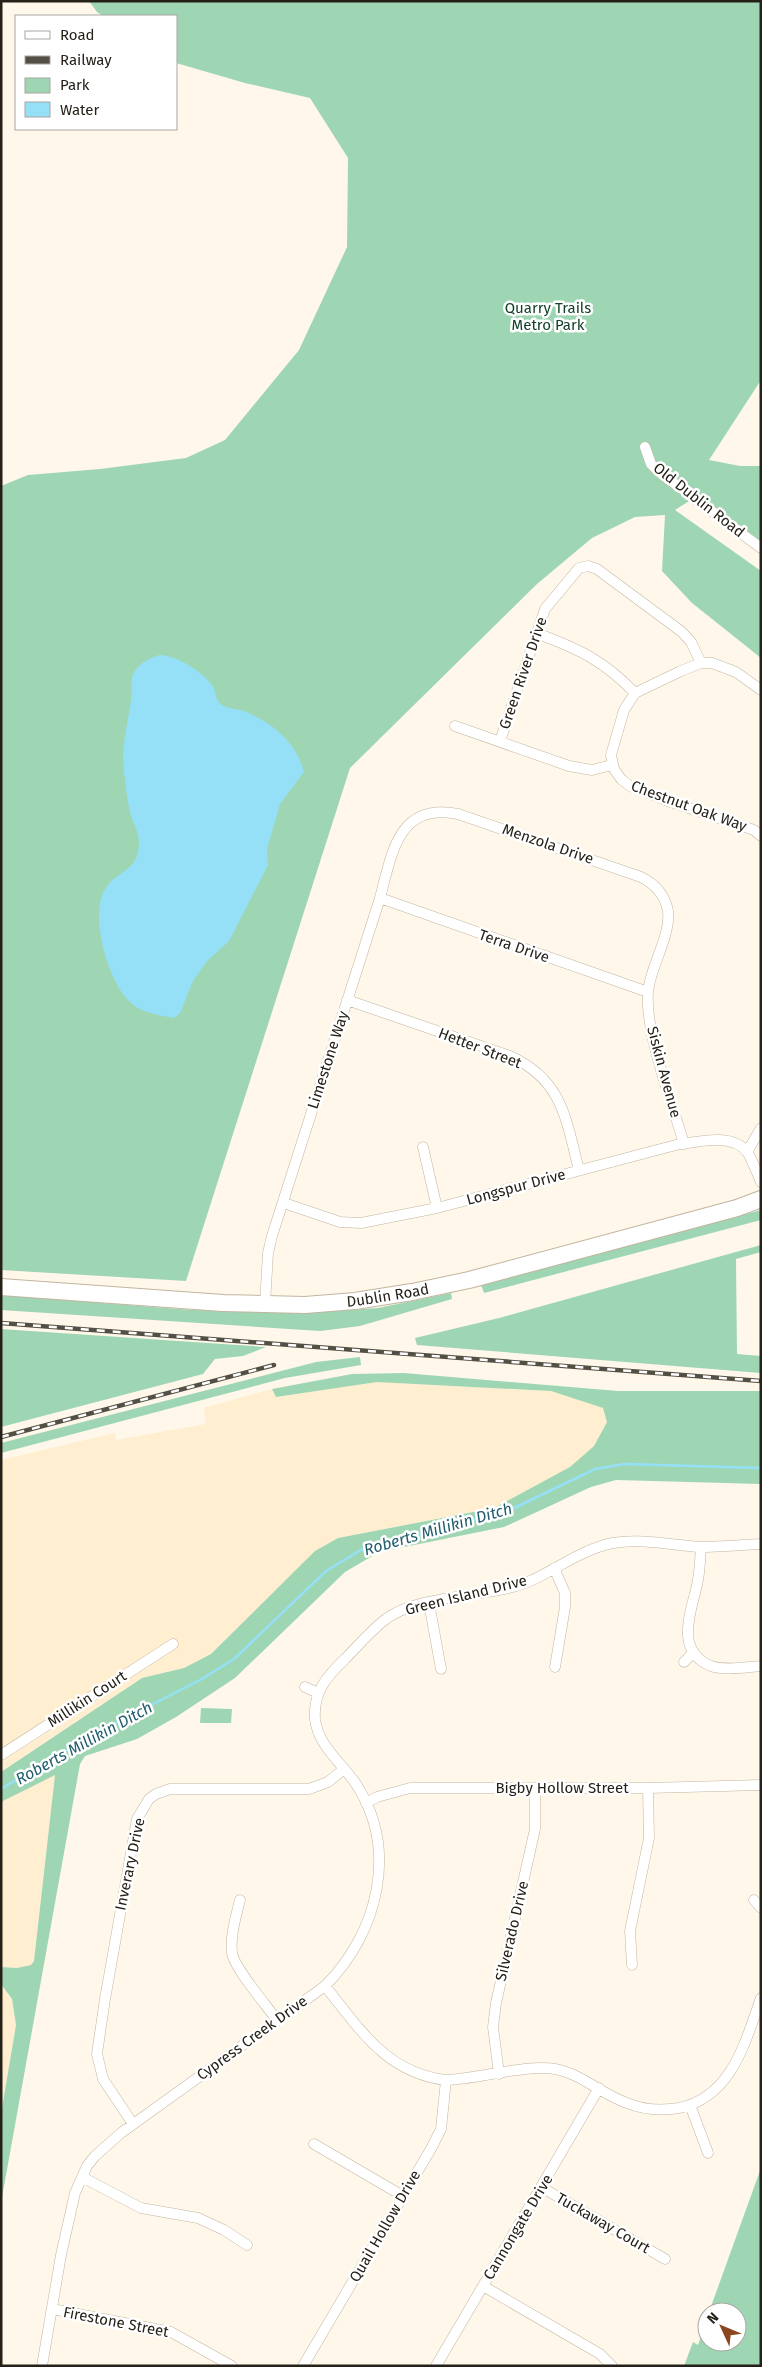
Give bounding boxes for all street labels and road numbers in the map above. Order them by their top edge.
street label: Old Dublin Road [650,459,748,541]
street label: Green River Drive [495,614,551,732]
street label: Chestnut Oak Way [629,777,750,836]
street label: Menzola Drive [500,820,596,868]
street label: Terra Drive [476,926,552,966]
street label: Limestone Way [304,1008,352,1111]
street label: Hetter Street [436,1024,525,1072]
street label: Siskin Avenue [643,1024,685,1120]
street label: Longspur Drive [464,1165,568,1209]
street label: Dublin Road [346,1280,431,1311]
street label: Green Island Drive [403,1571,529,1619]
street label: Millikin Court [44,1667,130,1731]
street label: Bigby Hollow Street [495,1779,629,1797]
street label: Inverary Drive [111,1816,149,1912]
street label: Silverado Drive [492,1879,532,1983]
street label: Cypress Creek Drive [193,1992,311,2084]
street label: Quail Hollow Drive [346,2167,424,2285]
street label: Cannongate Drive [479,2171,557,2283]
street label: Tuckaway Court [553,2189,654,2257]
street label: Firestone Street [62,2303,171,2341]

